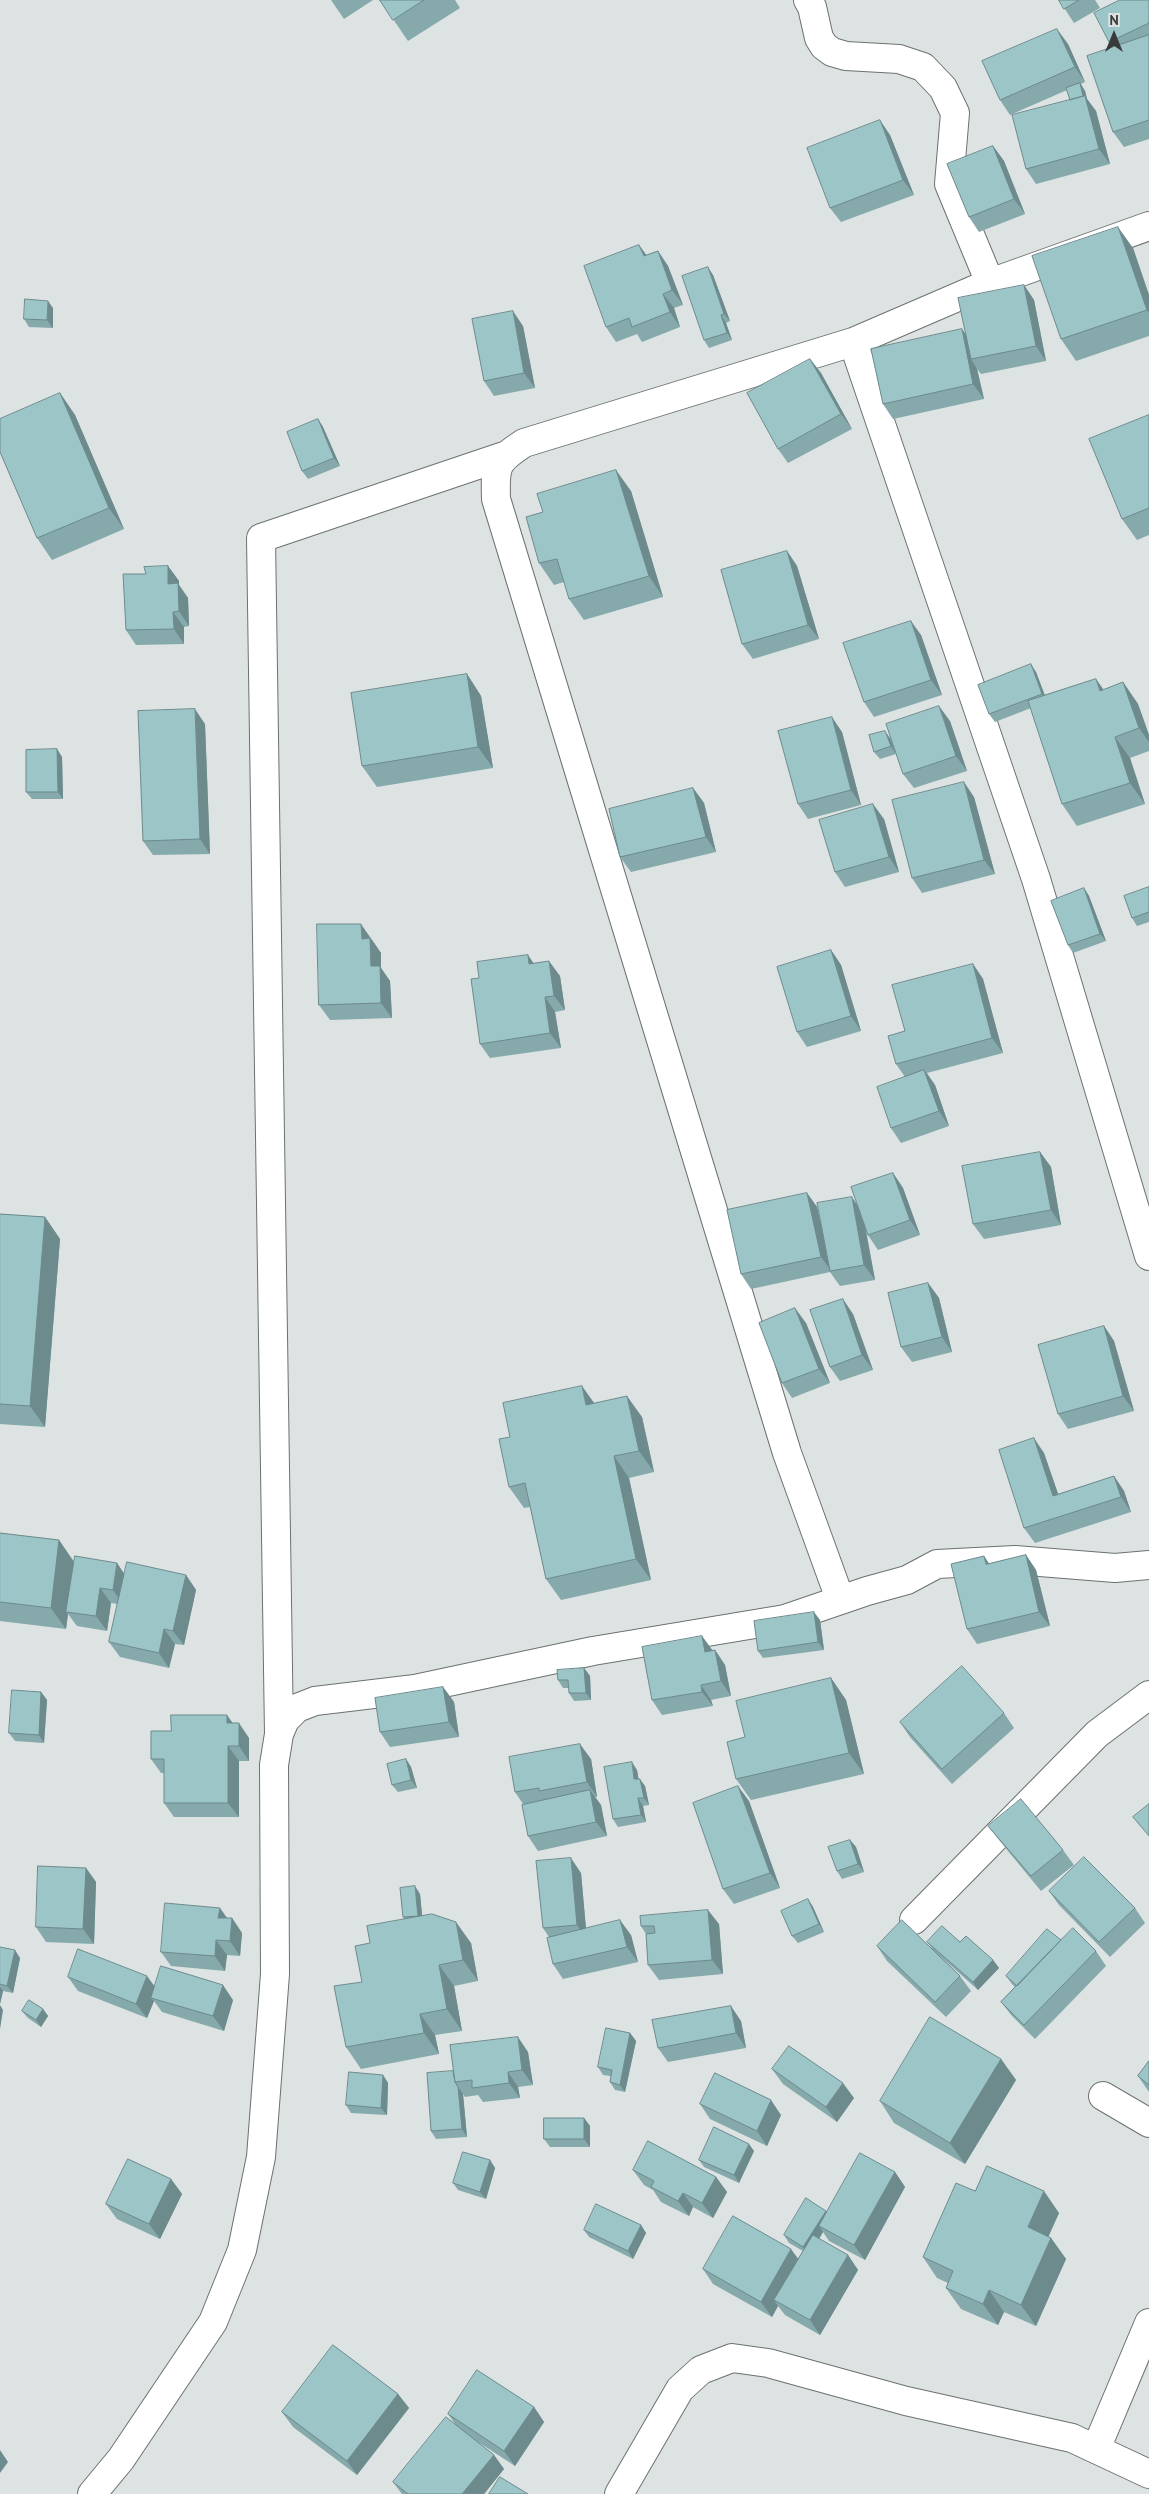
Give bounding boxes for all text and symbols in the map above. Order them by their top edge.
north arrow [1089,10,1139,60]
text: N [1109,11,1119,29]

